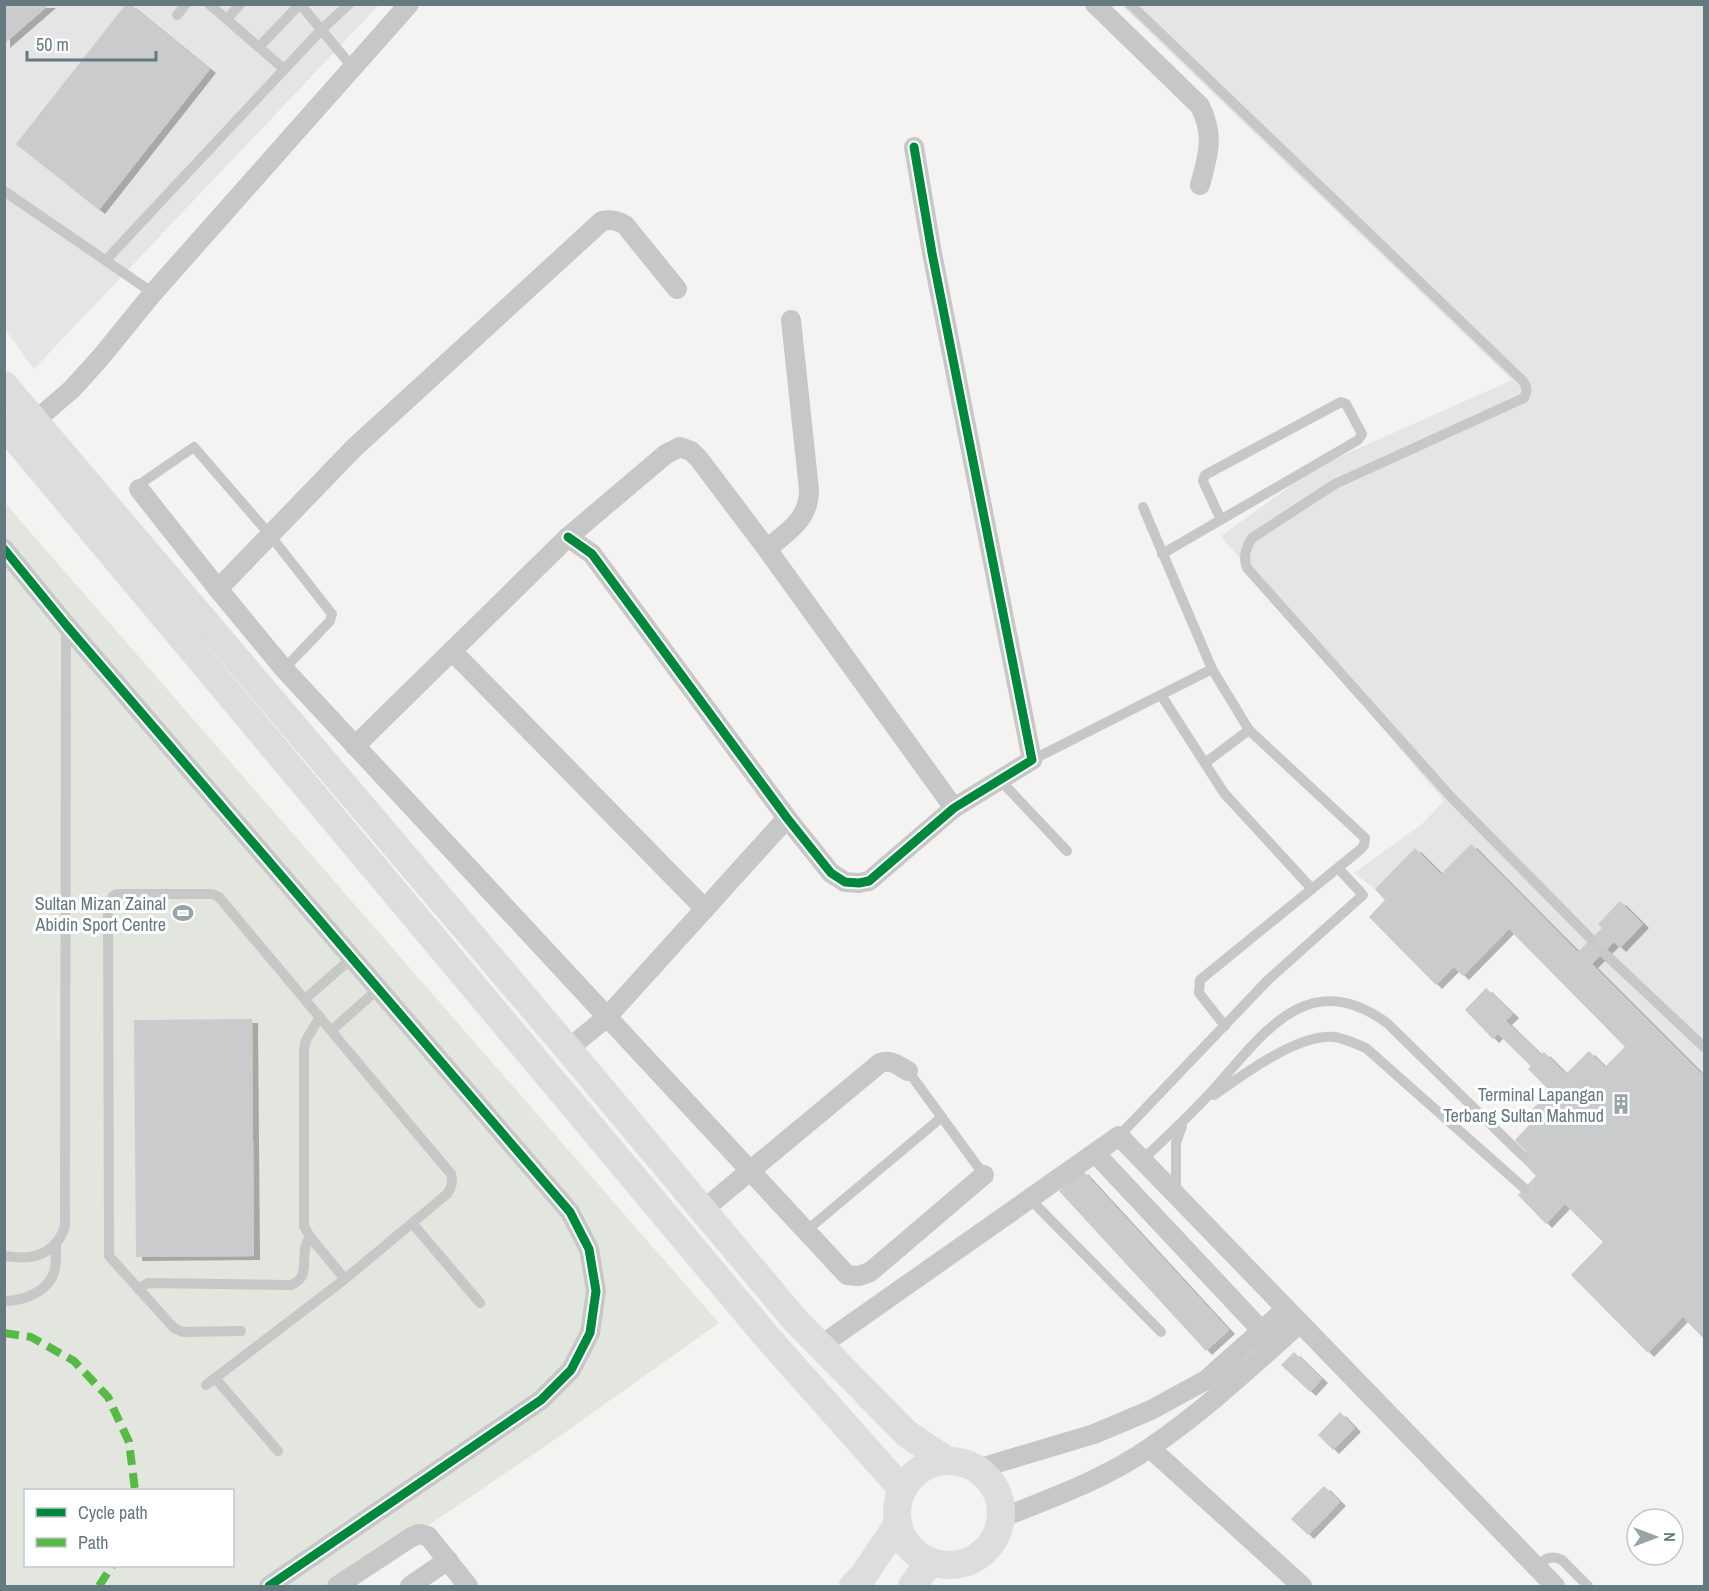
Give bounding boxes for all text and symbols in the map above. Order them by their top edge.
scale bar [27,24,156,62]
text: 50 m [36,32,69,57]
place label: Sultan Mizan Zainal Abidin Sport Centre [35,891,166,937]
sports icon: Sultan Mizan Zainal Abidin Sport Centre [171,901,195,925]
place label: Terminal Lapangan Terbang Sultan Mahmud [1443,1082,1604,1128]
building icon: Terminal Lapangan Terbang Sultan Mahmud [1609,1092,1633,1116]
legend [24,1489,234,1567]
text: Cycle path [78,1500,148,1525]
north arrow [1625,1507,1685,1567]
text: Path [78,1530,108,1555]
text: N [1659,1532,1681,1542]

